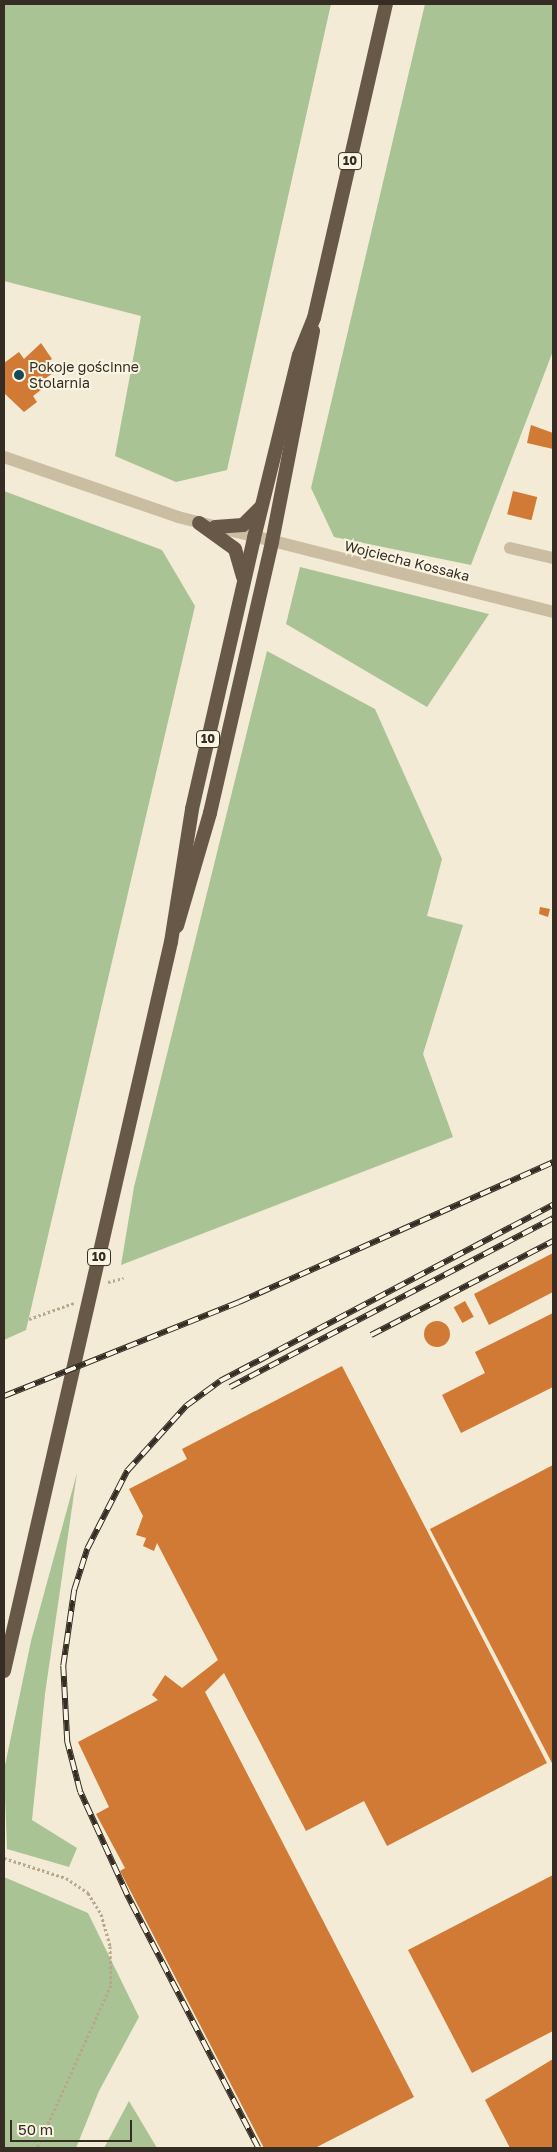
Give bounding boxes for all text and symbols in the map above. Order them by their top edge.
road number: 10 [338,152,362,170]
place label: Pokoje gościnne Stolarnia [29,359,139,392]
marker: Pokoje gościnne Stolarnia [13,369,25,381]
street label: Wojciecha Kossaka [343,537,471,585]
road number: 10 [196,730,220,749]
road number: 10 [86,1248,112,1266]
scale bar [12,2110,135,2142]
text: 50 m [18,2120,53,2138]

